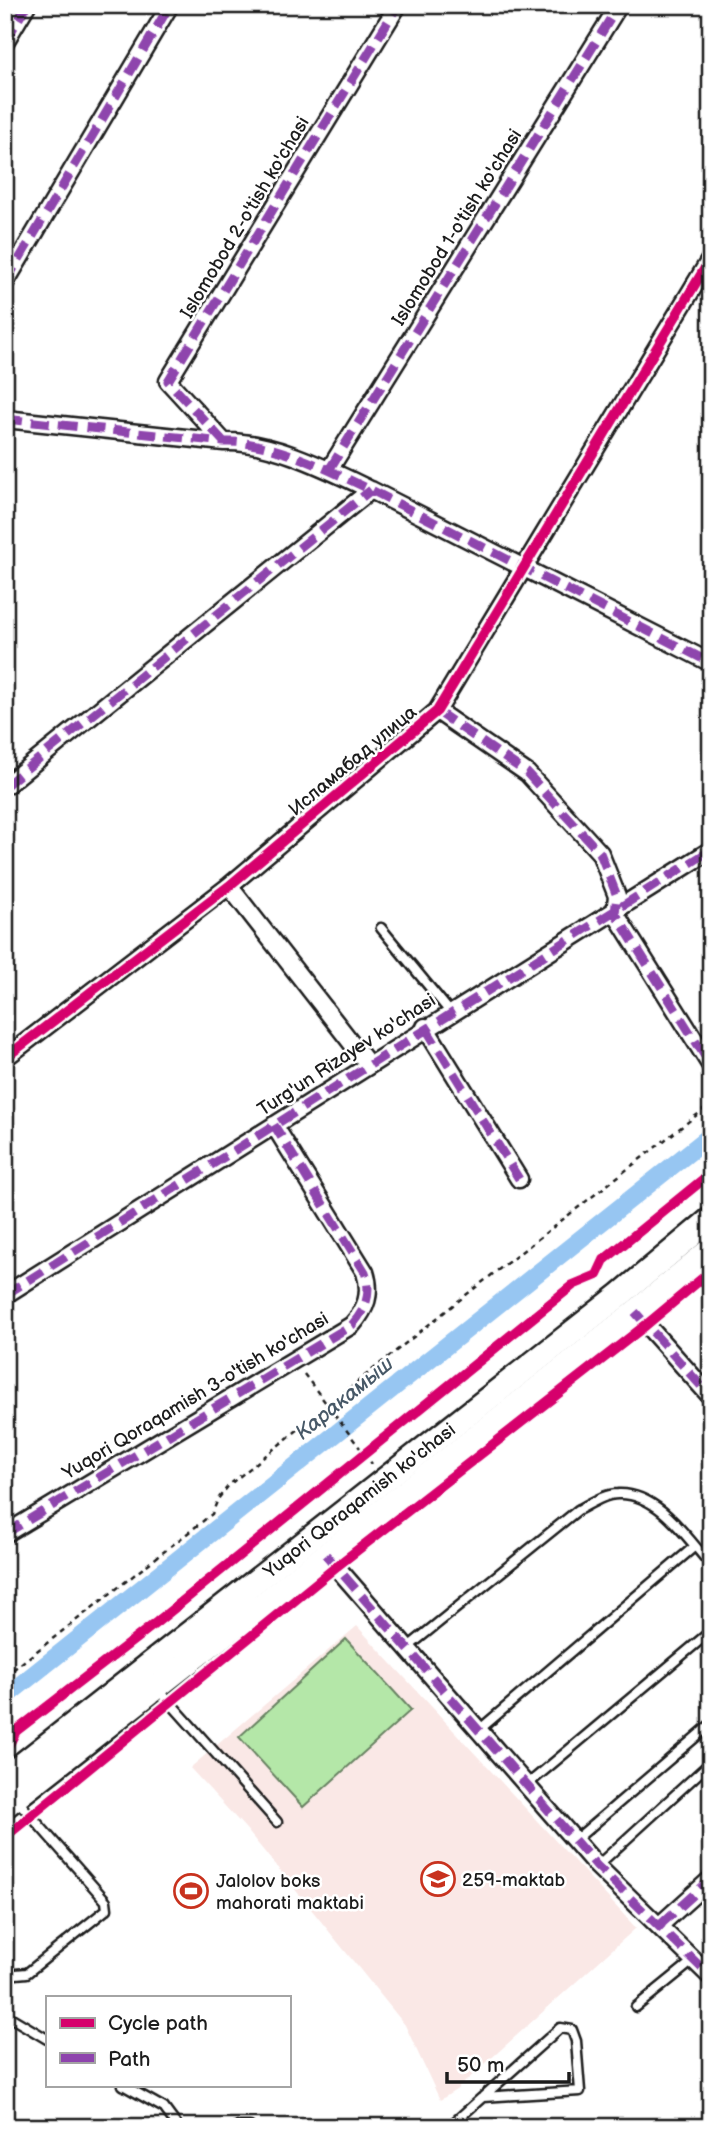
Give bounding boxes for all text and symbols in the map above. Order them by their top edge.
street label: Islomobod 2-o'tish ko'chasi [176,113,315,323]
street label: Islomobod 1-o'tish ko'chasi [387,125,527,330]
street label: Исламабад улица [284,701,422,821]
street label: Turg'un Rizayev ko'chasi [253,989,440,1121]
street label: Yuqori Qoraqamish 3-o'tish ko'chasi [58,1308,333,1486]
water label: Каракамыш [290,1351,398,1446]
street label: Yuqori Qoraqamish ko'chasi [258,1419,460,1584]
school or university icon: 259-maktab [419,1860,457,1898]
place label: 259-maktab [462,1869,565,1892]
place label: Jalolov boks mahorati maktabi [216,1870,364,1915]
sports icon: Jalolov boks mahorati maktabi [172,1872,210,1910]
legend [46,1996,290,2086]
text: Cycle path [108,2011,208,2036]
scale bar [447,2041,569,2085]
text: Path [108,2047,150,2072]
text: 50 m [457,2053,504,2078]

